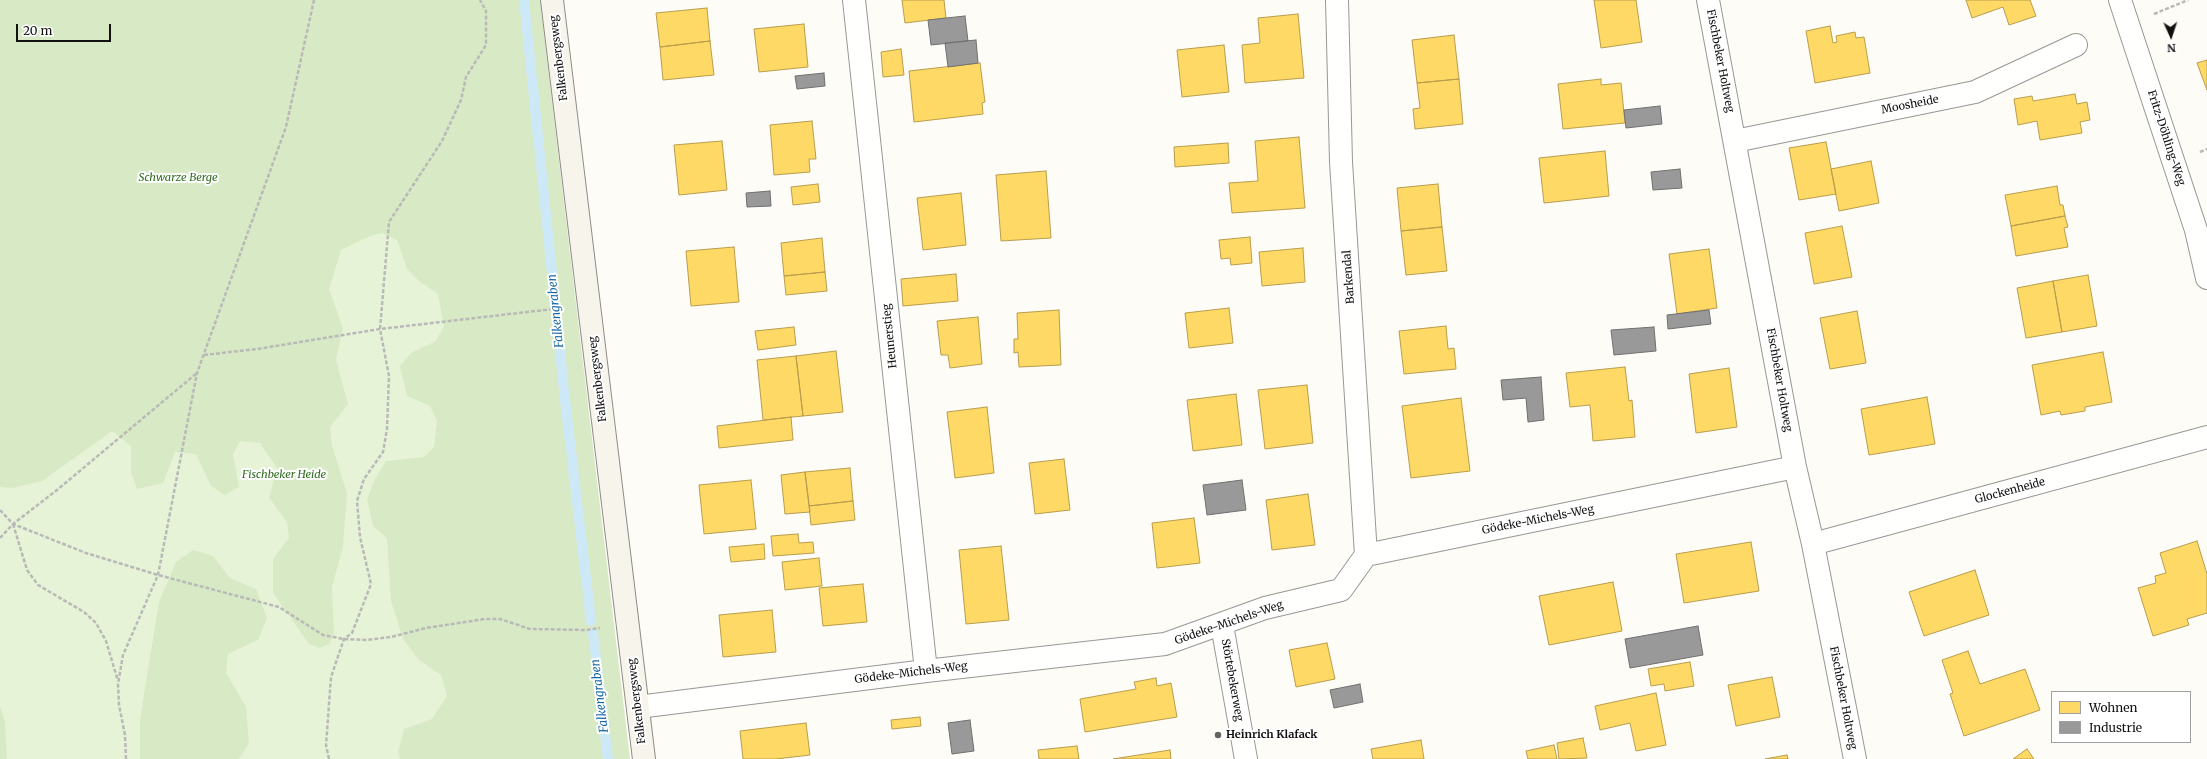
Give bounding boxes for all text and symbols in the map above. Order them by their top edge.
street label: Fischbeker Holtweg [1704,8,1736,114]
street label: Falkenbergsweg [547,14,571,102]
scale bar [18,16,113,42]
north arrow [2151,16,2191,56]
text: 20 m [23,23,52,38]
text: N [2167,41,2176,55]
street label: Fritz-Döhling-Weg [2144,89,2188,187]
street label: Moosheide [1880,93,1940,117]
park label: Schwarze Berge [138,171,218,185]
street label: Barkendal [1341,250,1357,304]
water label: Falkengraben [545,273,567,349]
street label: Heunerstieg [880,303,900,369]
street label: Fischbeker Holtweg [1763,327,1795,433]
street label: Falkenbergsweg [586,335,610,423]
park label: Fischbeker Heide [242,468,326,482]
street label: Glockenheide [1973,475,2047,507]
street label: Gödeke-Michels-Weg [1481,503,1595,537]
street label: Gödeke-Michels-Weg [1173,598,1285,648]
street label: Störtebekerweg [1218,638,1246,722]
street label: Fischbeker Holtweg [1827,645,1859,751]
street label: Falkenbergsweg [625,657,649,745]
water label: Falkengraben [588,658,612,734]
street label: Gödeke-Michels-Weg [854,660,968,686]
legend [2051,691,2191,743]
text: Wohnen [2089,700,2137,715]
text: Industrie [2089,720,2142,735]
place label: Heinrich Klafack [1226,728,1317,742]
marker: Heinrich Klafack [1213,730,1223,740]

